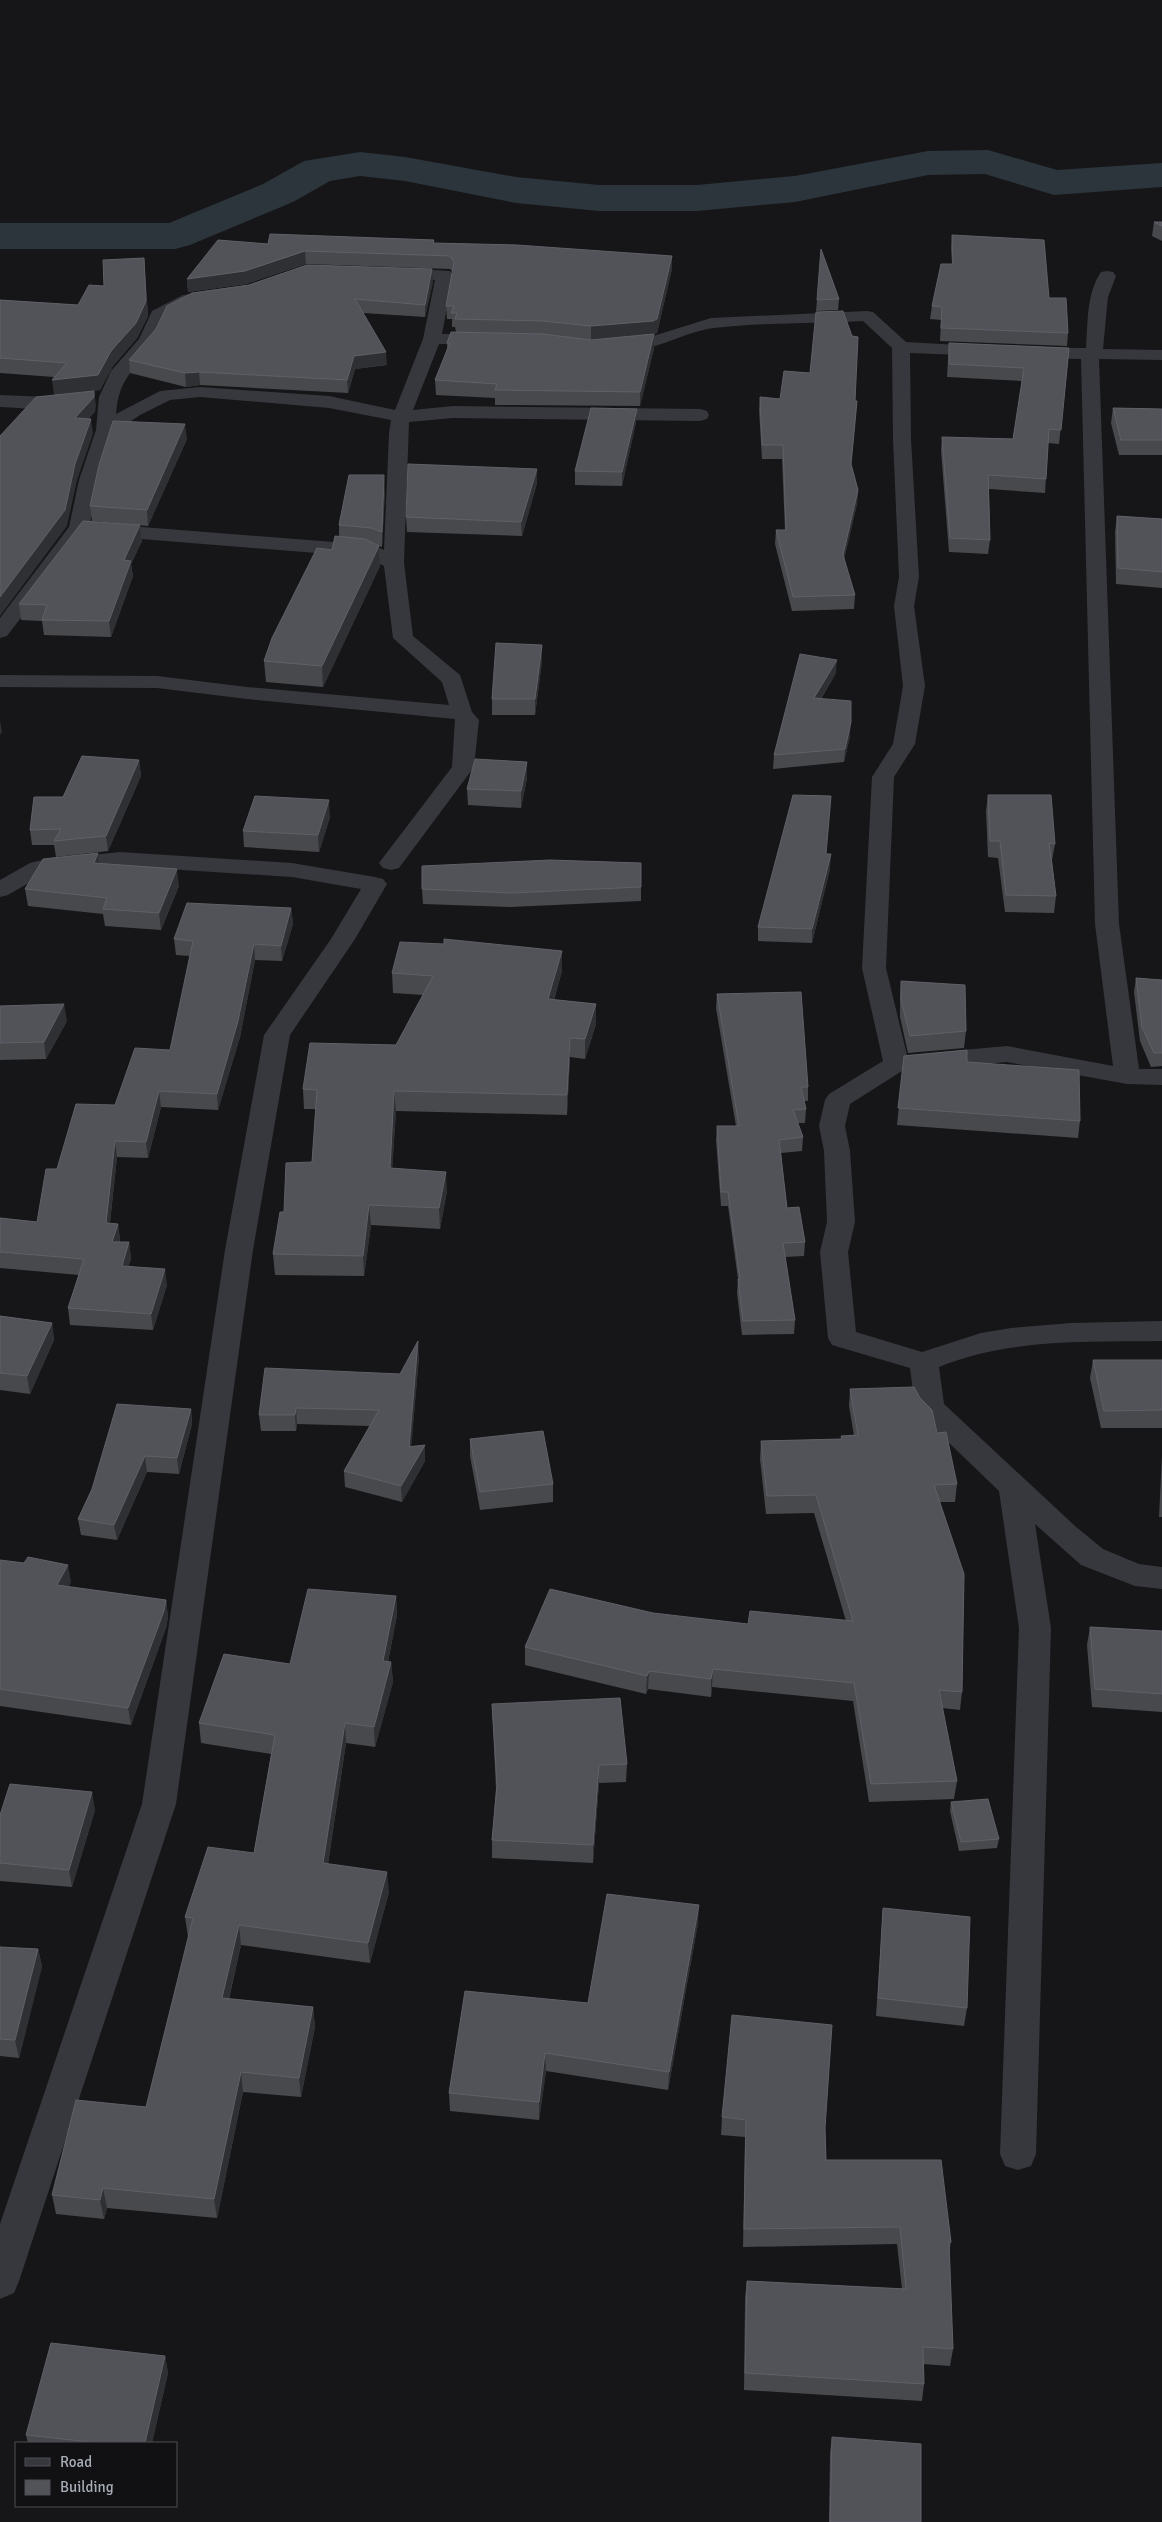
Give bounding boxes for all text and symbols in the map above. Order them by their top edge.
legend [15,2442,178,2507]
text: Road [60,2453,92,2471]
text: Building [60,2478,114,2496]

